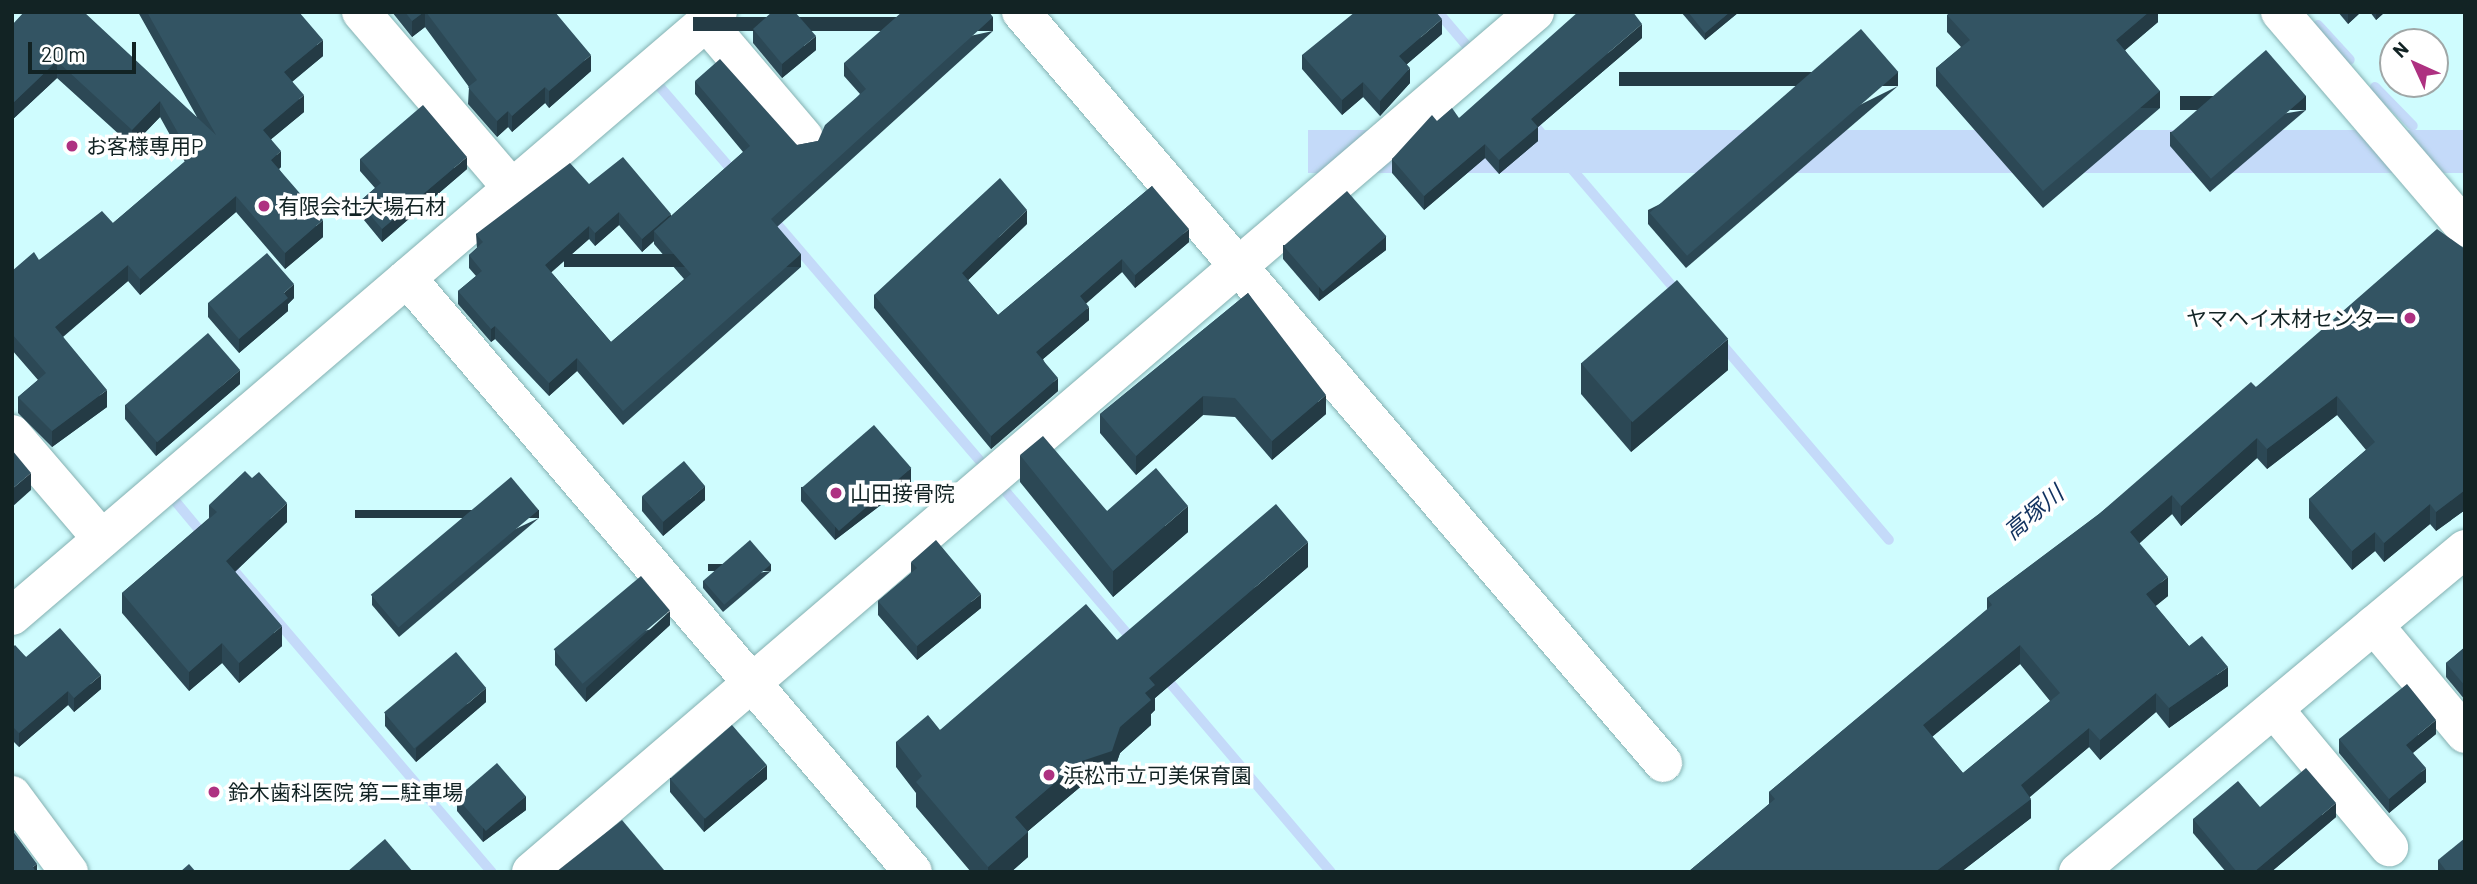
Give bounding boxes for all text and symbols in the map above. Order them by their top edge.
scale bar [32,28,140,72]
north arrow [2379,28,2449,98]
text: N [2388,37,2413,62]
text: 20 m [41,41,86,66]
place label: お客様専用P [86,133,203,159]
marker: お客様専用P [64,138,80,154]
place label: 有限会社大場石材 [278,193,446,219]
marker: 有限会社大場石材 [256,198,272,214]
place label: ヤマヘイ木材センター [2186,305,2396,331]
marker: ヤマヘイ木材センター [2402,310,2418,326]
water label: 高塚川 [1998,479,2068,545]
place label: 山田接骨院 [850,480,955,506]
marker: 山田接骨院 [828,485,844,501]
place label: 浜松市立可美保育園 [1063,762,1252,788]
marker: 浜松市立可美保育園 [1041,767,1057,783]
place label: 鈴木歯科医院 第二駐車場 [228,779,463,805]
marker: 鈴木歯科医院 第二駐車場 [206,784,222,800]

